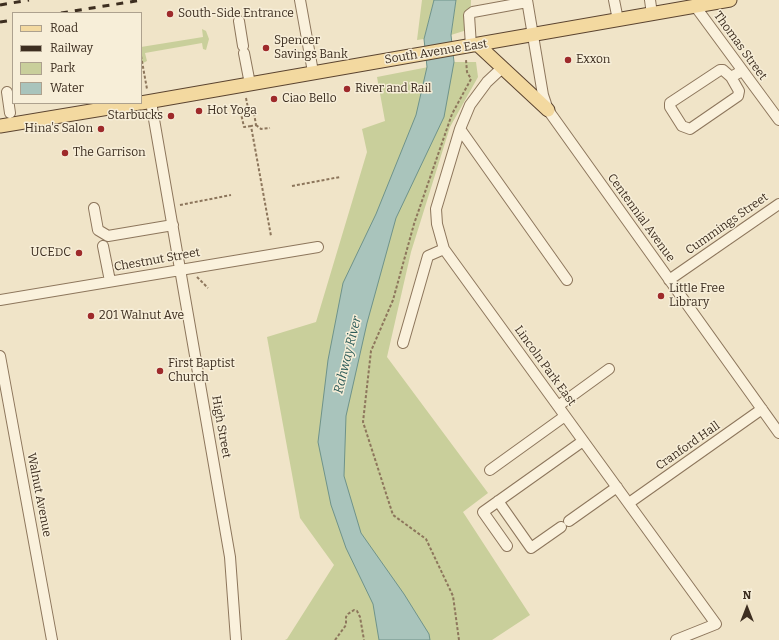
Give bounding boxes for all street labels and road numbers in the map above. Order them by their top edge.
street label: Thomas Street [710,9,770,83]
street label: South Avenue East [384,37,488,67]
street label: Centennial Avenue [604,171,678,265]
street label: Cummings Street [683,190,771,258]
street label: Chestnut Street [113,245,201,275]
street label: Lincoln Park East [511,323,579,409]
street label: High Street [208,395,234,459]
street label: Cranford Hall [653,419,723,473]
street label: Walnut Avenue [24,452,54,538]

